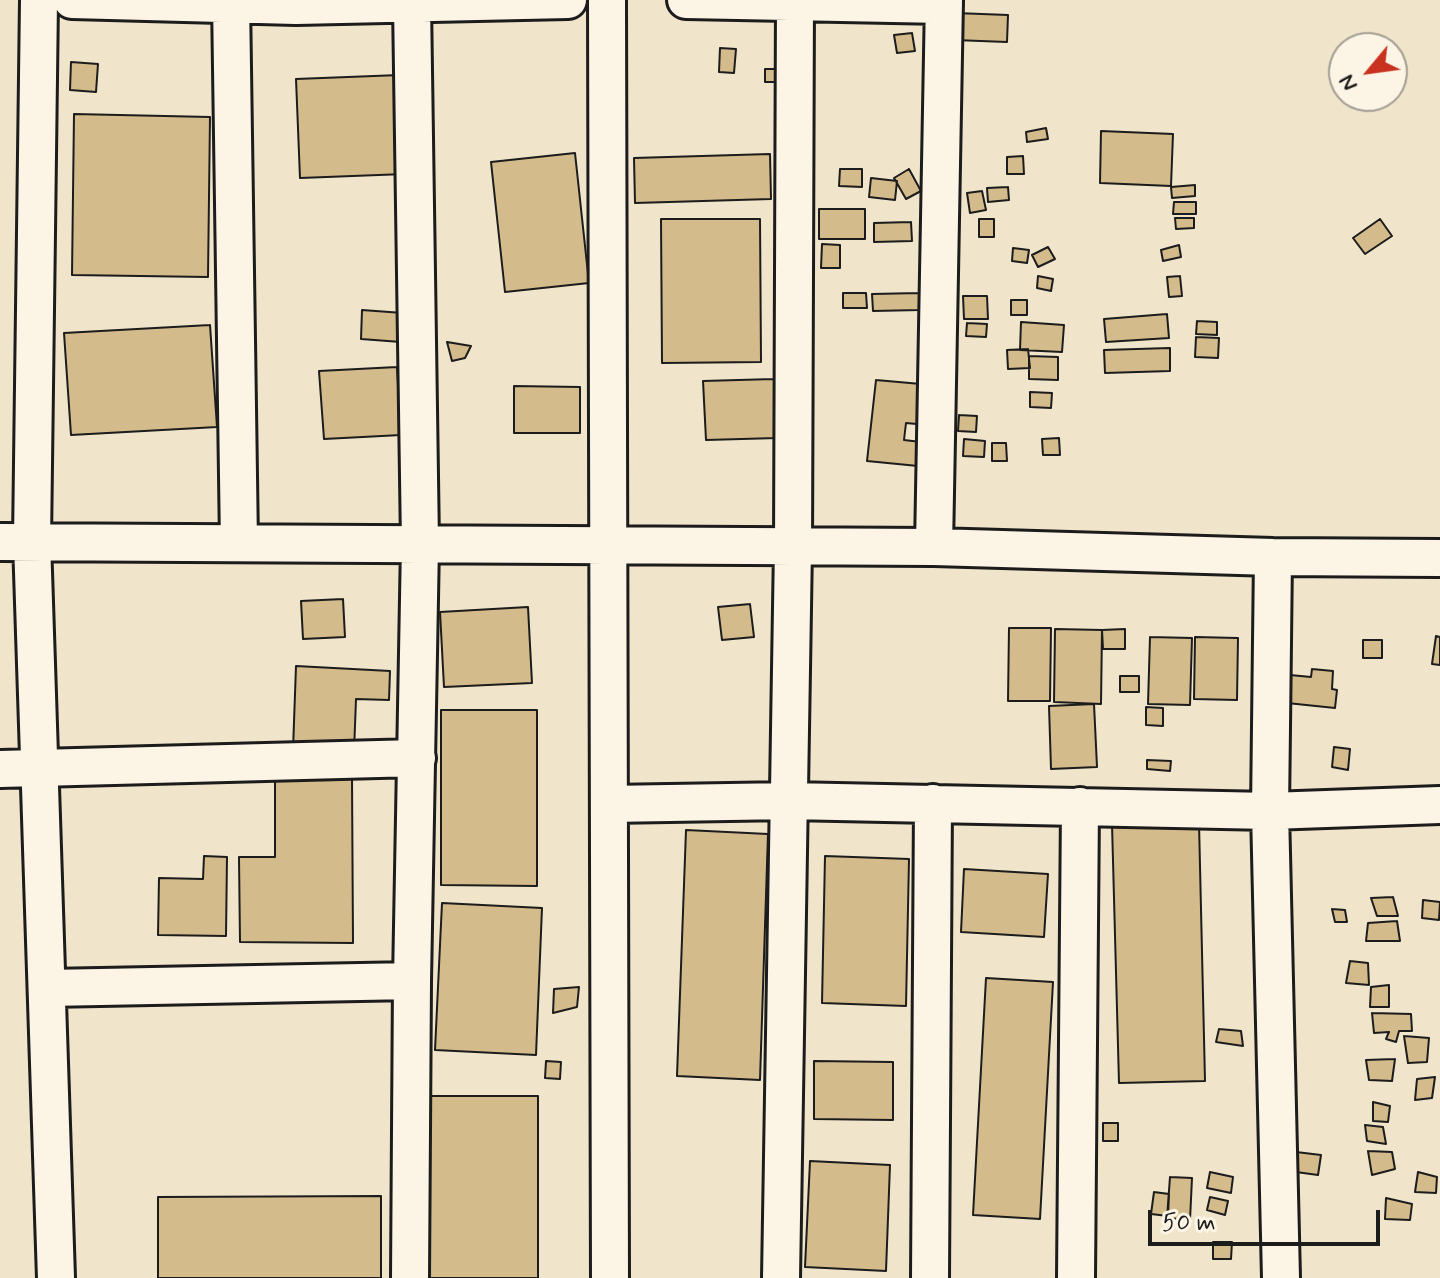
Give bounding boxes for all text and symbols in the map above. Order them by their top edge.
north arrow [1328,32,1408,112]
text: N [1333,69,1365,96]
scale bar [1152,1194,1384,1244]
text: 50 m [1162,1208,1216,1239]

